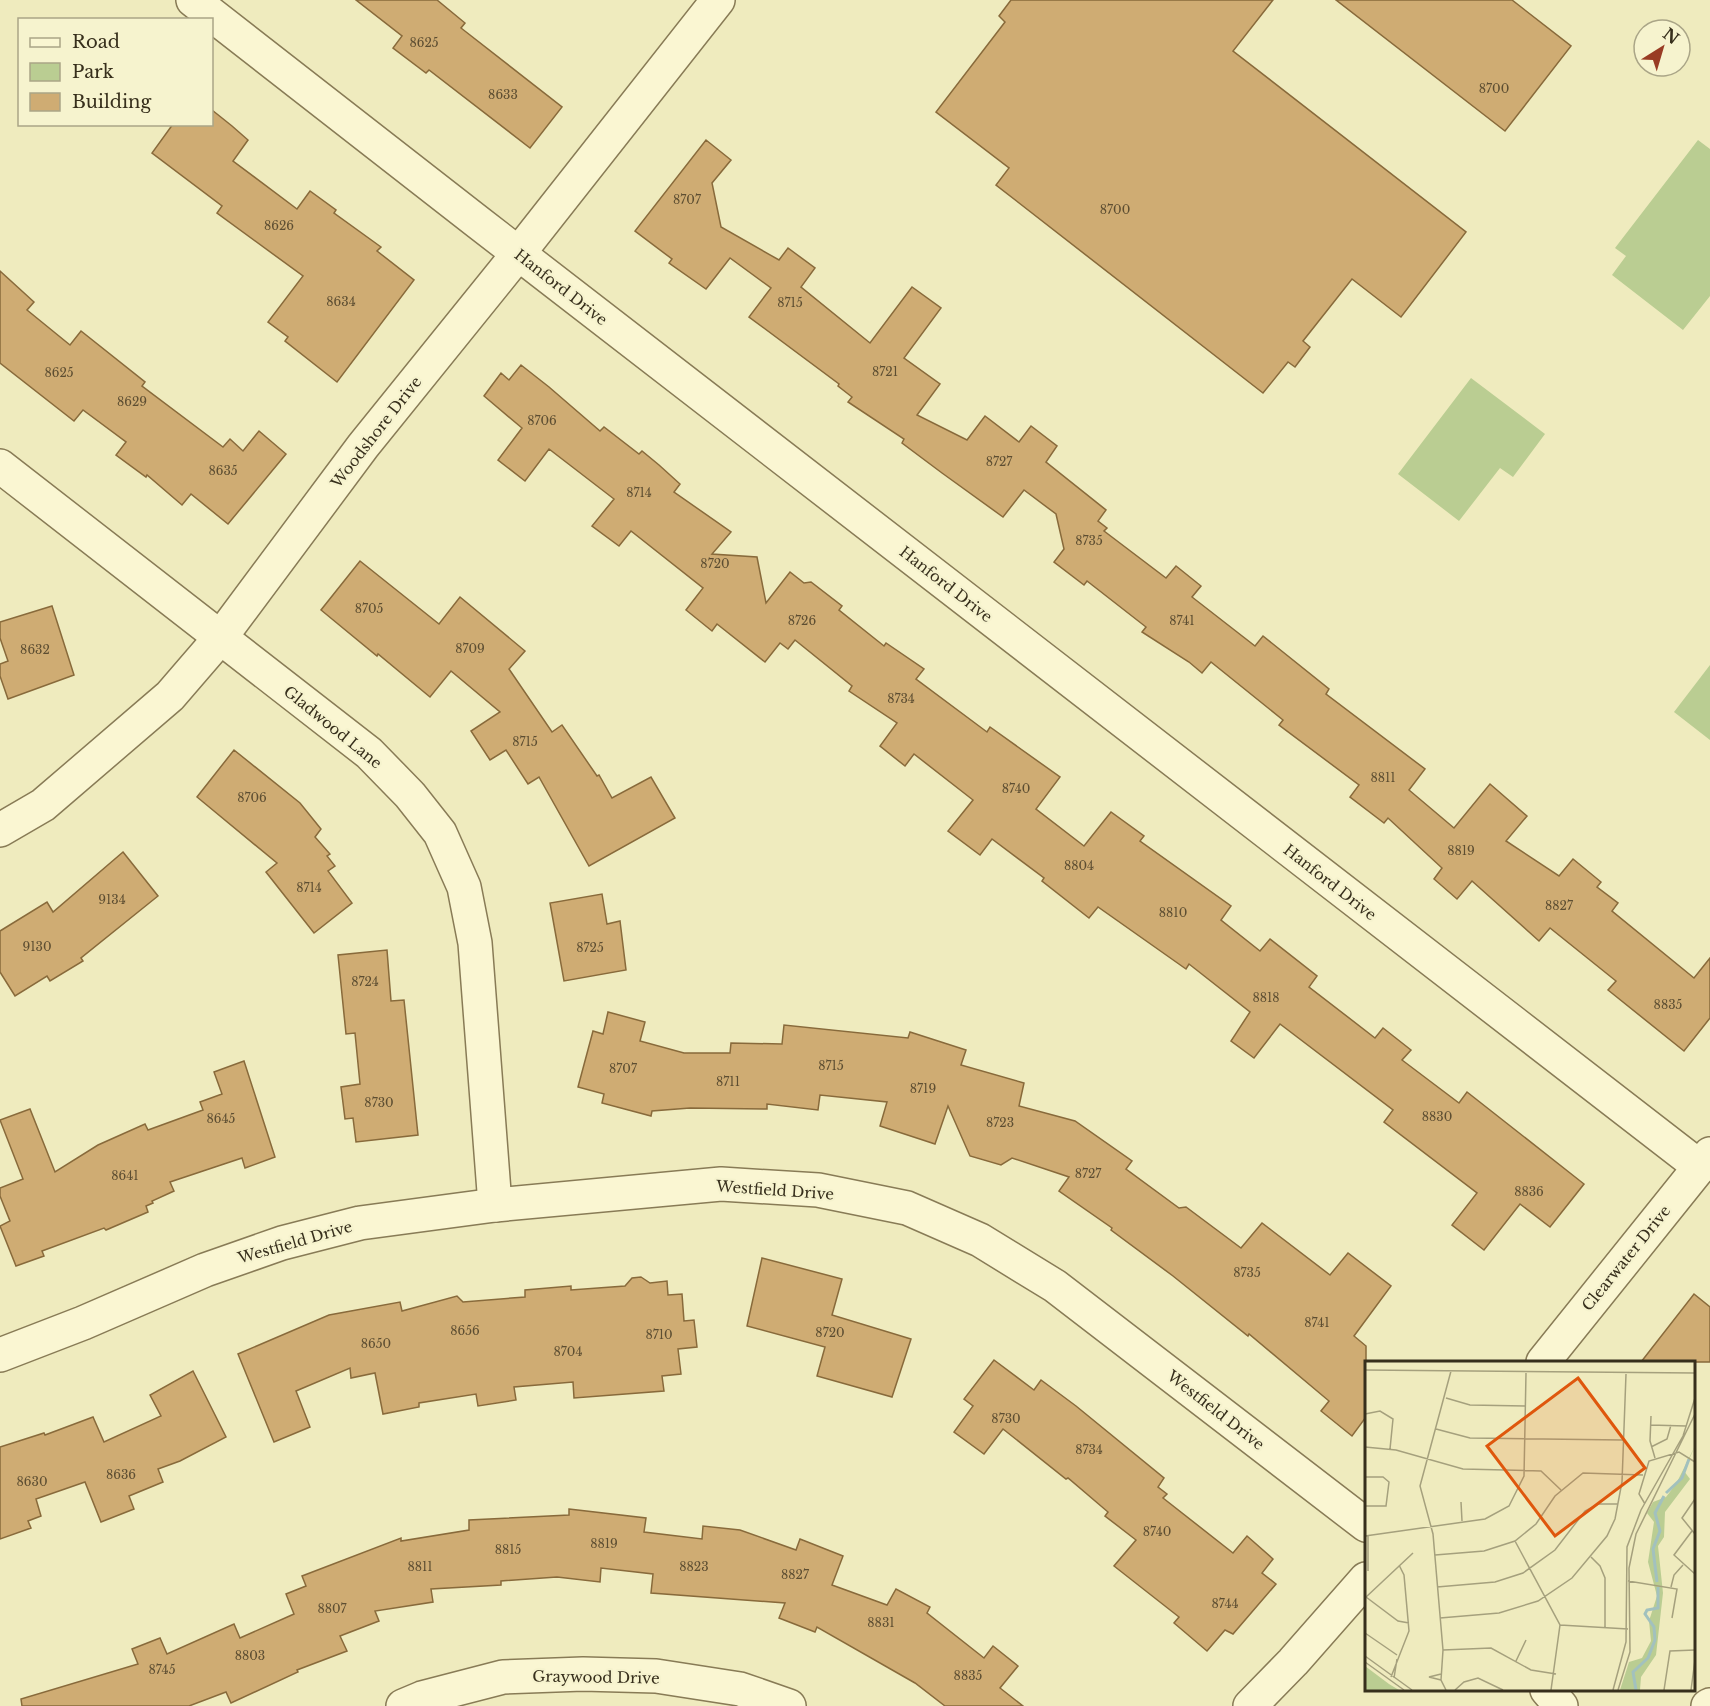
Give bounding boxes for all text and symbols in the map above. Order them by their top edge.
legend [18,18,213,126]
north arrow [1632,18,1692,78]
text: N [1659,24,1683,49]
text: Road [72,31,120,53]
house number: 8625 [409,35,439,50]
text: Park [72,61,114,83]
house number: 8700 [1479,81,1509,96]
house number: 8633 [488,87,518,102]
text: Building [72,91,151,113]
house number: 8707 [673,192,702,207]
house number: 8700 [1100,202,1130,217]
house number: 8626 [264,218,294,233]
street label: Hanford Drive [511,245,611,329]
house number: 8634 [326,294,356,309]
house number: 8715 [777,295,803,310]
house number: 8721 [872,364,898,379]
house number: 8625 [44,365,74,380]
street label: Woodshore Drive [326,373,425,492]
house number: 8629 [117,394,147,409]
house number: 8706 [527,413,557,428]
house number: 8727 [986,454,1013,469]
house number: 8635 [208,463,238,478]
house number: 8714 [626,485,652,500]
house number: 8735 [1075,533,1103,548]
street label: Hanford Drive [896,542,996,626]
house number: 8720 [700,556,730,571]
house number: 8705 [355,601,384,616]
house number: 8726 [788,613,816,628]
house number: 8741 [1169,613,1195,628]
house number: 8709 [455,641,485,656]
house number: 8632 [20,642,50,657]
street label: Gladwood Lane [280,682,386,772]
house number: 8734 [887,691,915,706]
house number: 8715 [512,734,538,749]
house number: 8811 [1370,770,1396,785]
house number: 8740 [1002,781,1030,796]
house number: 8706 [237,790,267,805]
street label: Hanford Drive [1280,840,1380,924]
house number: 8819 [1447,843,1475,858]
house number: 8804 [1064,858,1094,873]
house number: 8714 [296,880,322,895]
house number: 9134 [98,892,126,907]
house number: 8827 [1545,898,1574,913]
house number: 8810 [1159,905,1187,920]
house number: 9130 [22,939,52,954]
house number: 8725 [576,940,604,955]
house number: 8724 [351,974,379,989]
house number: 8818 [1252,990,1280,1005]
house number: 8835 [1654,997,1683,1012]
house number: 8715 [818,1058,844,1073]
house number: 8707 [609,1061,638,1076]
house number: 8711 [716,1074,740,1089]
house number: 8719 [910,1081,936,1096]
house number: 8730 [364,1095,394,1110]
house number: 8830 [1422,1109,1452,1124]
house number: 8645 [207,1111,236,1126]
house number: 8723 [986,1115,1014,1130]
house number: 8727 [1075,1166,1102,1181]
house number: 8641 [111,1168,139,1183]
street label: Westfield Drive [714,1176,835,1204]
house number: 8836 [1514,1184,1544,1199]
street label: Clearwater Drive [1578,1201,1674,1315]
street label: Westfield Drive [235,1217,354,1268]
house number: 8735 [1233,1265,1261,1280]
house number: 8741 [1304,1315,1330,1330]
house number: 8656 [450,1323,480,1338]
house number: 8720 [815,1325,845,1340]
house number: 8710 [645,1327,673,1342]
house number: 8650 [361,1336,391,1351]
house number: 8704 [554,1344,582,1359]
inset map [1365,1361,1695,1691]
street label: Westfield Drive [1163,1366,1268,1454]
house number: 8730 [991,1411,1021,1426]
house number: 8734 [1075,1442,1103,1457]
house number: 8636 [106,1467,136,1482]
house number: 8630 [17,1474,47,1489]
house number: 8740 [1143,1524,1171,1539]
house number: 8819 [590,1536,618,1551]
house number: 8815 [495,1542,522,1557]
house number: 8811 [407,1559,433,1574]
house number: 8823 [679,1559,709,1574]
house number: 8827 [781,1567,810,1582]
house number: 8744 [1211,1596,1239,1611]
house number: 8807 [317,1601,348,1616]
house number: 8831 [867,1615,895,1630]
house number: 8803 [235,1648,265,1663]
house number: 8745 [149,1662,176,1677]
street label: Graywood Drive [532,1666,660,1688]
house number: 8835 [954,1668,983,1683]

